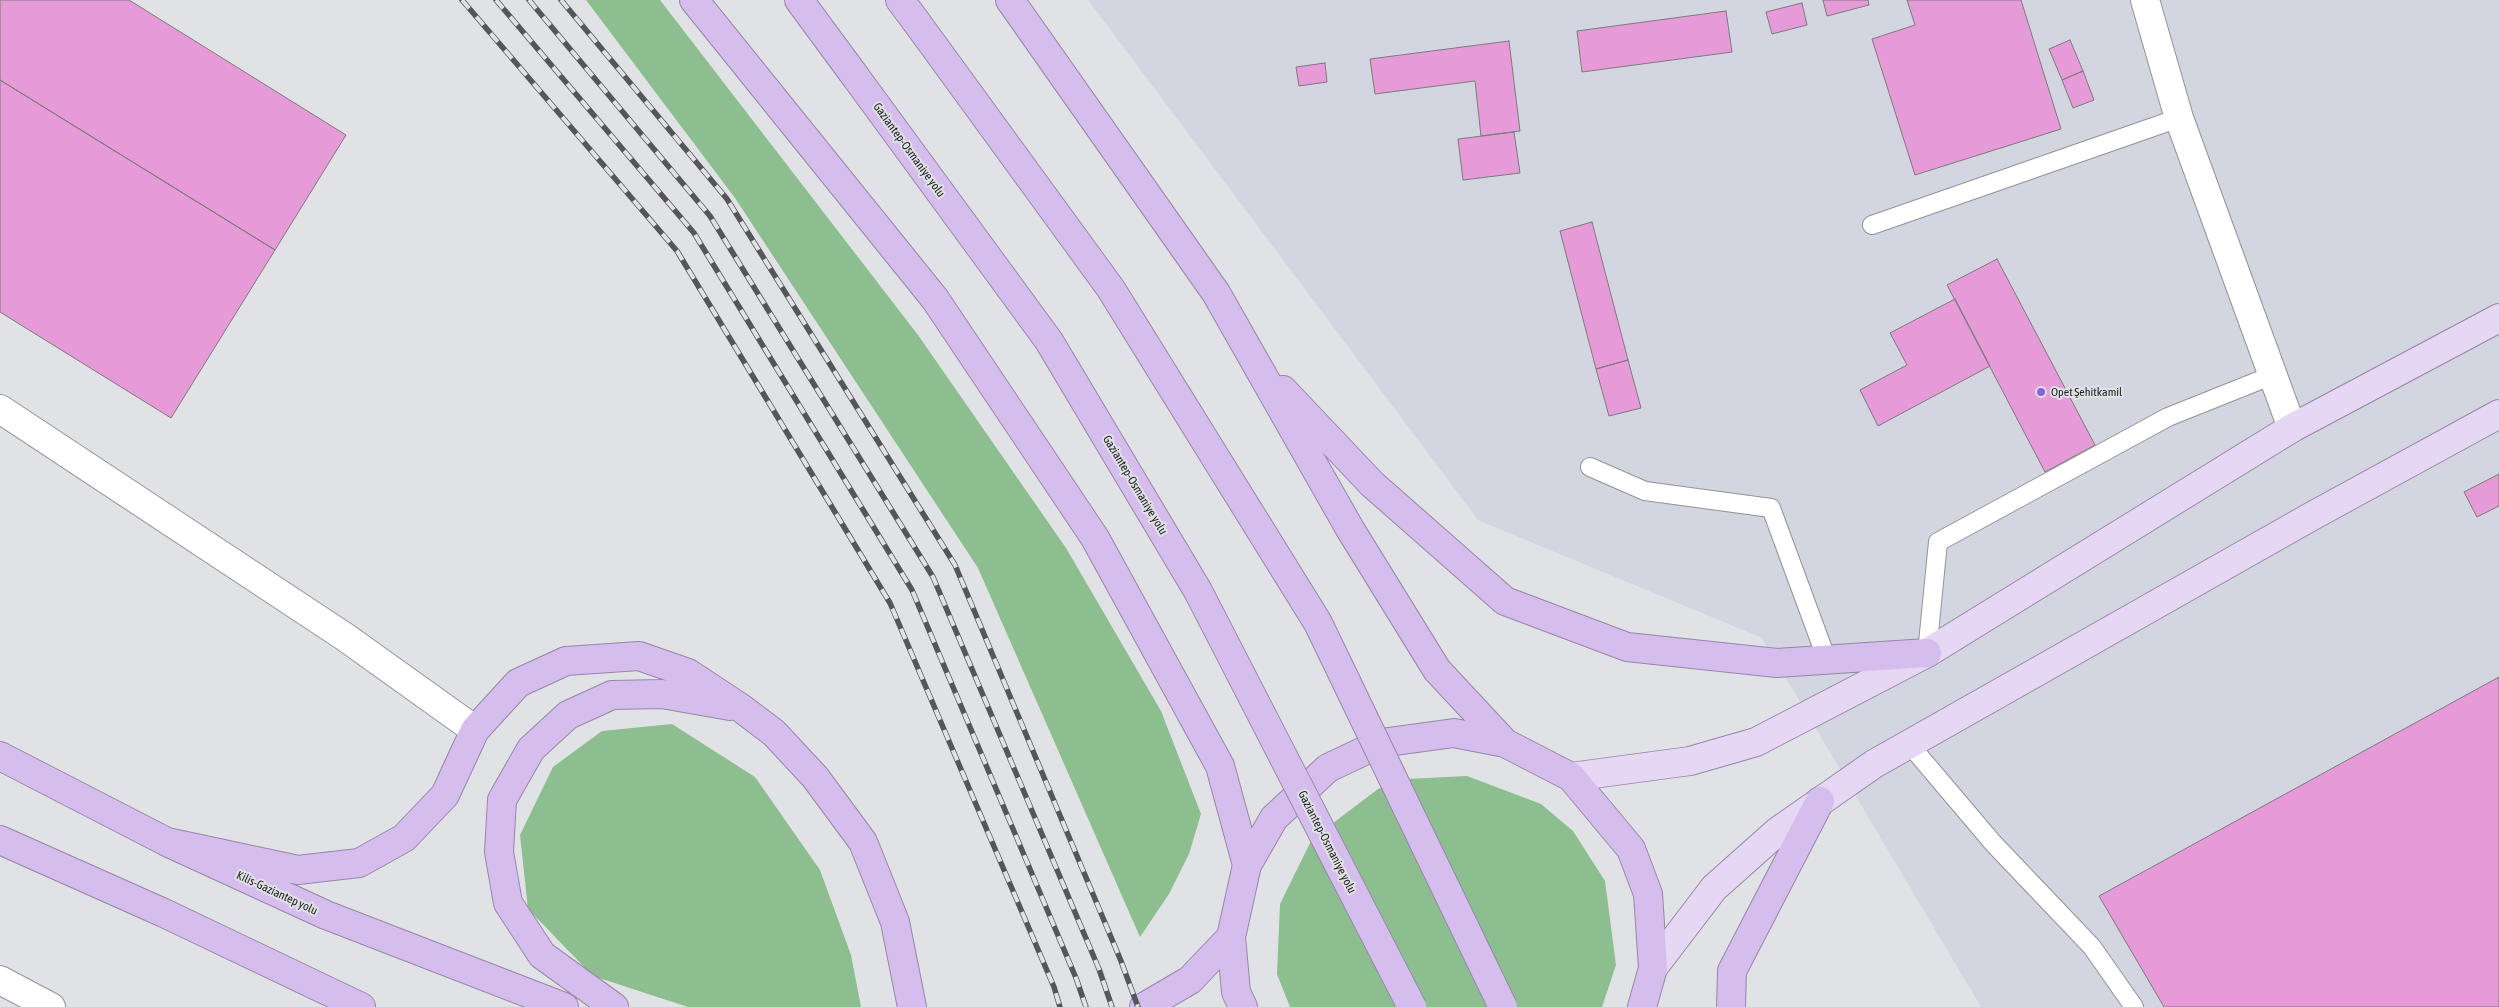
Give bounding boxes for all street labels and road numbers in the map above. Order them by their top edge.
street label: Gaziantep-Osmaniye yolu [870,100,948,200]
street label: Gaziantep-Osmaniye yolu [1100,433,1170,537]
street label: Gaziantep-Osmaniye yolu [1295,788,1359,896]
street label: Kilis-Gaziantep yolu [234,868,320,918]

